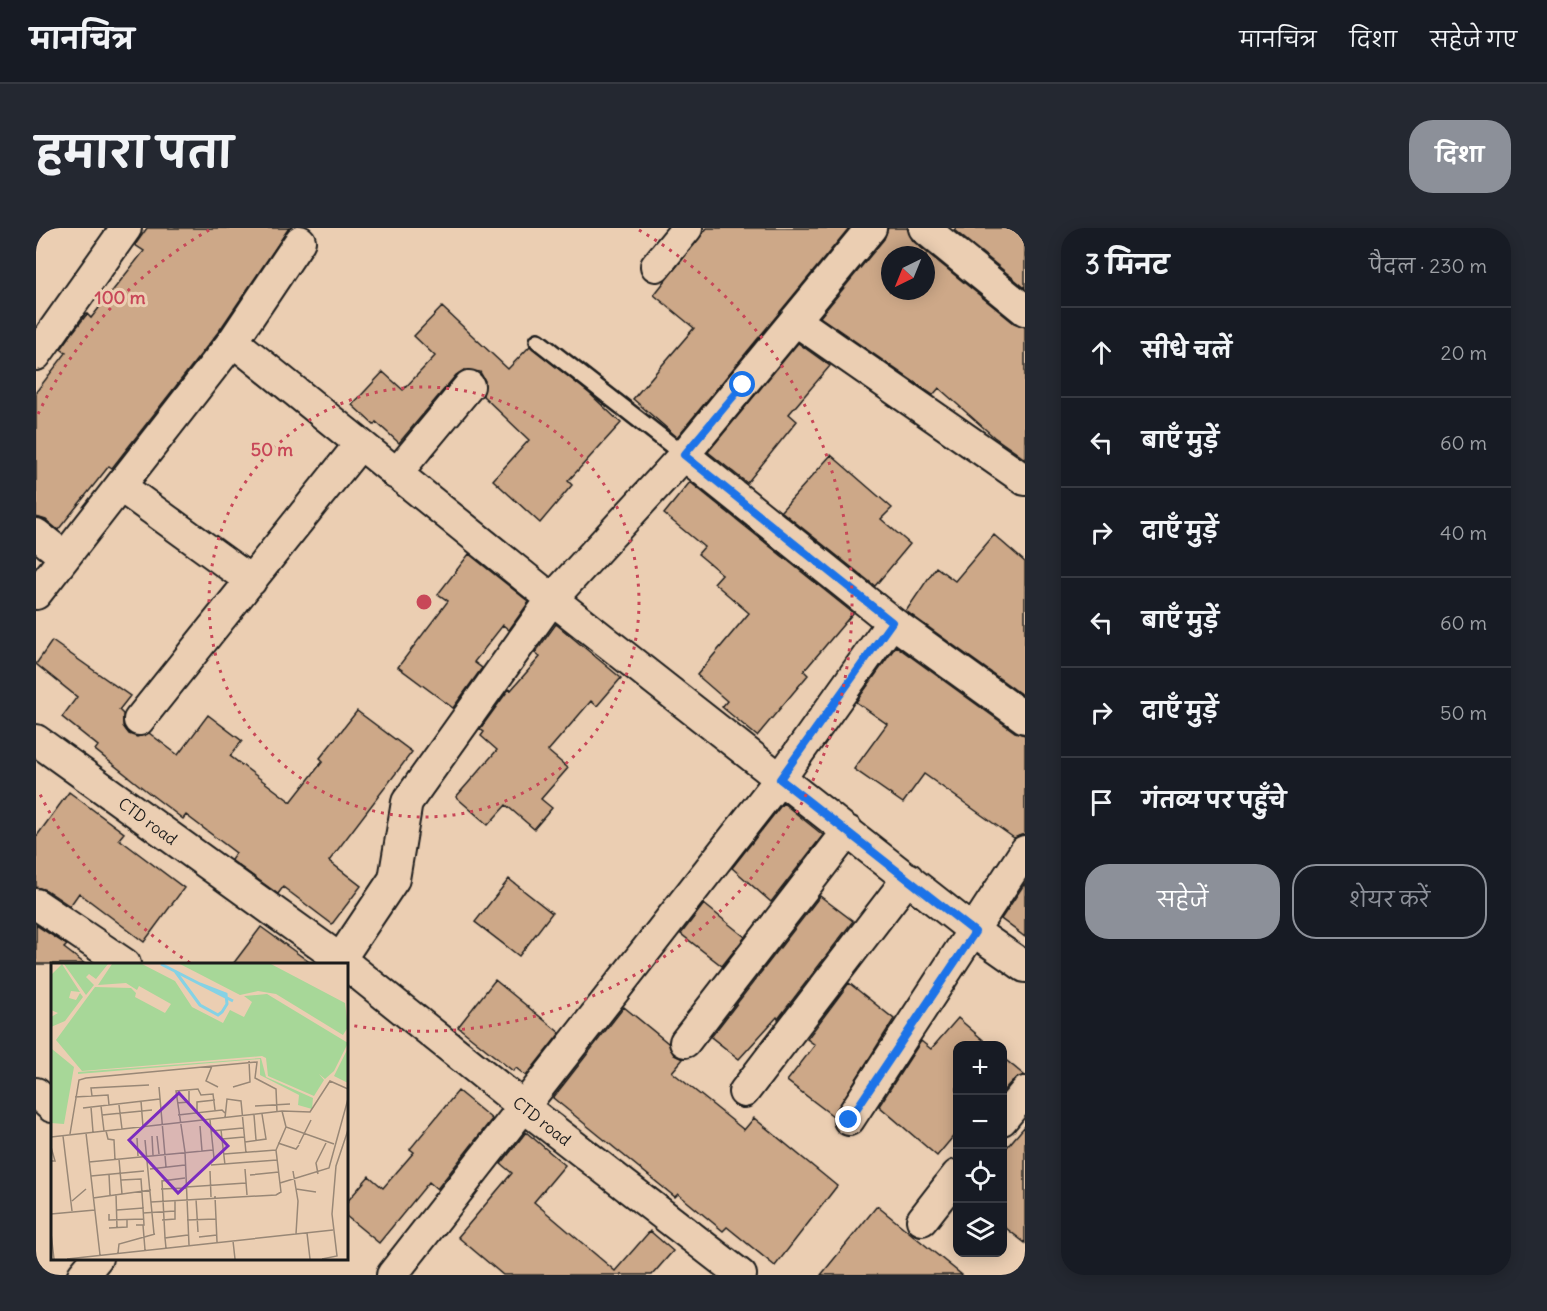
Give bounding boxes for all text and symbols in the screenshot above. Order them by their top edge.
text: मानचित्र [30,21,134,57]
text: मानचित्र [1239,26,1317,53]
text: दिशा [1350,26,1397,53]
text: सहेजे गए [1430,26,1517,53]
button: दिशा [1409,120,1511,193]
text: हमारा पता [36,126,233,178]
north arrow [881,246,935,300]
text: 3 मिनट [1085,248,1169,281]
text: पैदल · 230 m [1369,253,1487,278]
text: 100 m [95,286,146,309]
icon: ahead [1085,336,1118,369]
text: सीधे चलें [1142,336,1232,364]
text: 20 m [1441,340,1487,365]
route start [729,371,755,397]
icon: left [1085,426,1118,459]
text: बाएँ मुड़ें [1142,426,1219,454]
text: 60 m [1440,430,1487,455]
text: 50 m [251,438,293,461]
icon: right [1085,516,1118,549]
text: दाएँ मुड़ें [1142,516,1218,544]
text: 40 m [1440,520,1487,545]
centre of rings [414,592,434,612]
icon: left [1085,606,1118,639]
text: बाएँ मुड़ें [1142,606,1219,634]
text: 60 m [1440,610,1487,635]
icon: right [1085,696,1118,729]
text: दाएँ मुड़ें [1142,696,1218,724]
text: 50 m [1440,700,1487,725]
icon: arrive [1085,786,1118,819]
text: गंतव्य पर पहुँचे [1142,786,1286,814]
street label: CTD road [115,793,181,849]
button: सहेजें [1085,864,1280,939]
button: शेयर करें [1292,864,1487,939]
inset map [51,963,348,1260]
map controls [953,1041,1007,1257]
button: + [953,1041,1007,1095]
street label: CTD road [509,1092,575,1150]
button: − [953,1095,1007,1149]
route end [835,1106,861,1132]
button: locate [953,1149,1007,1203]
button: layers [953,1203,1007,1257]

